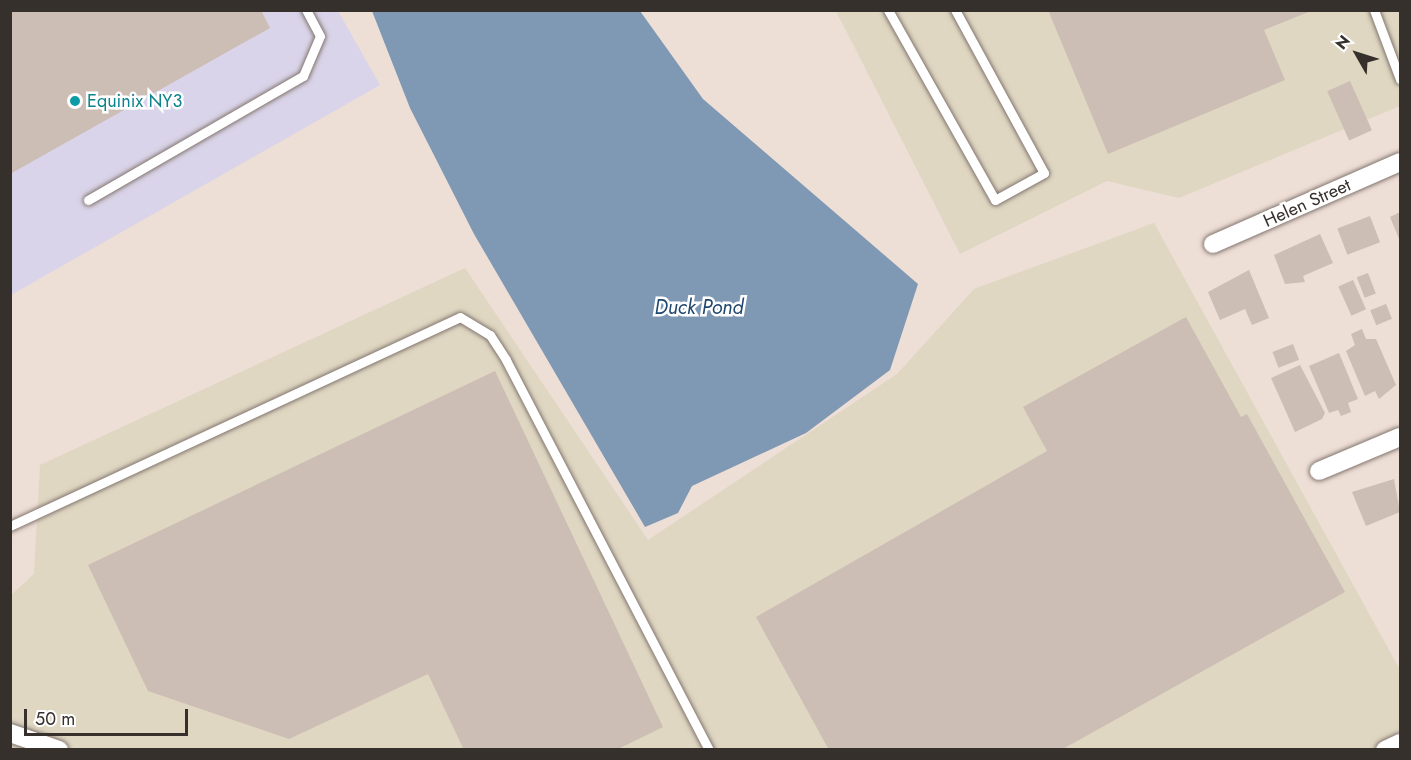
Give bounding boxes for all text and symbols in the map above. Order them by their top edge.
north arrow [1327,24,1387,84]
text: N [1330,30,1356,55]
place label: Equinix NY3 [87,90,182,112]
marker: Equinix NY3 [68,94,82,108]
street label: Helen Street [1260,174,1354,232]
water label: Duck Pond [654,295,744,319]
scale bar [27,697,190,735]
text: 50 m [35,706,75,732]

